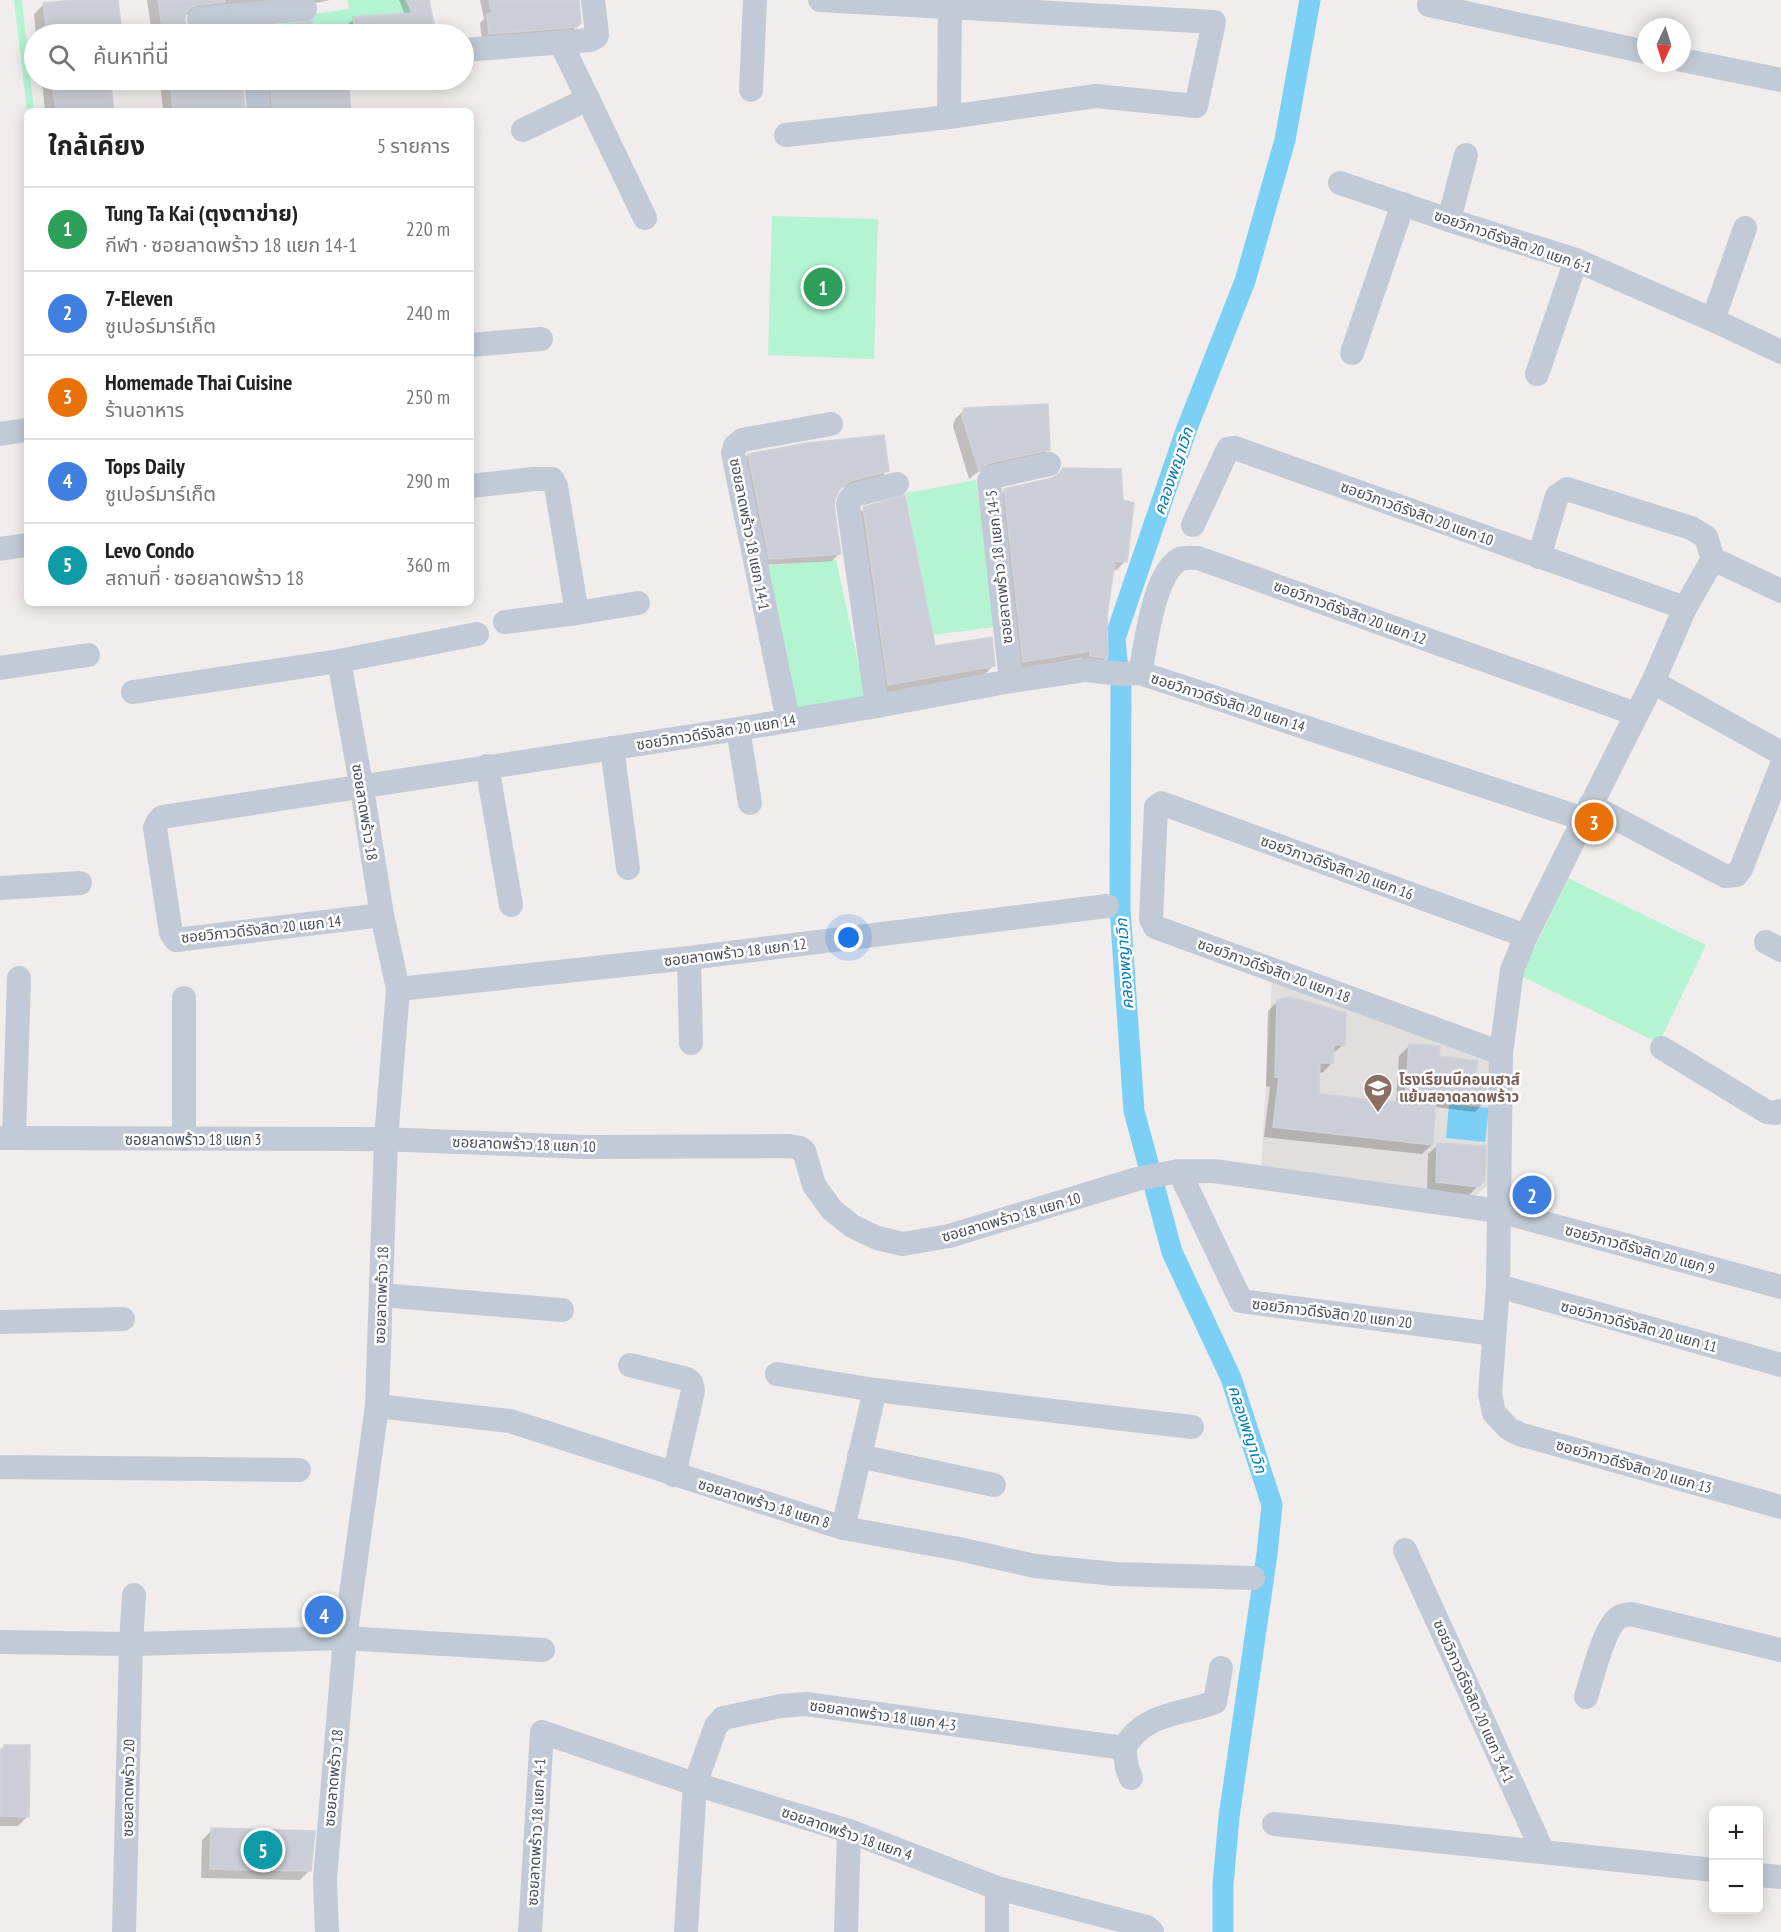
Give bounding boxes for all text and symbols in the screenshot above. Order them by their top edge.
north arrow [1637,18,1691,72]
search box [24,24,474,90]
icon: search [45,41,78,74]
text: ค้นหาที่นี่ [93,42,169,70]
text: ใกล้เคียง [48,129,145,162]
text: 5 รายการ [377,133,450,159]
text: Tung Ta Kai (ตุงตาข่าย) [105,199,298,227]
street label: ซอยวิภาวดีรังสิต 20 แยก 6-1 [1432,205,1594,277]
text: 1 [63,216,72,242]
text: 220 m [406,216,450,242]
text: กีฬา · ซอยลาดพร้าว 18 แยก 14-1 [105,232,357,258]
pin: 1 [804,264,842,310]
text: 7-Eleven [105,284,173,312]
text: 2 [63,300,72,326]
text: 240 m [406,300,450,326]
text: ซูเปอร์มาร์เก็ต [105,313,216,339]
text: Homemade Thai Cuisine [105,368,292,396]
text: 3 [63,384,72,410]
text: 250 m [406,384,450,410]
text: ร้านอาหาร [105,397,184,423]
water label: คลองพญาเวิก [1149,423,1198,517]
text: Tops Daily [105,452,185,480]
street label: ซอยลาดพร้าว 18 แยก 14-1 [726,456,774,612]
text: 4 [63,468,72,494]
text: 290 m [406,468,450,494]
street label: ซอยวิภาวดีรังสิต 20 แยก 10 [1338,477,1496,550]
text: ซูเปอร์มาร์เก็ต [105,481,216,507]
street label: ซอยลาดพร้าว 18 แยก 14-5 [981,489,1017,645]
text: Levo Condo [105,536,194,564]
text: 5 [63,552,72,578]
text: 360 m [406,552,450,578]
text: สถานที่ · ซอยลาดพร้าว 18 [105,565,304,591]
street label: ซอยวิภาวดีรังสิต 20 แยก 12 [1271,576,1429,648]
street label: ซอยวิภาวดีรังสิต 20 แยก 14 [1148,668,1308,736]
street label: ซอยวิภาวดีรังสิต 20 แยก 14 [635,710,797,754]
street label: ซอยลาดพร้าว 18 [348,762,382,862]
pin: 3 [1574,800,1614,844]
street label: ซอยวิภาวดีรังสิต 20 แยก 16 [1258,831,1416,904]
street label: ซอยวิภาวดีรังสิต 20 แยก 14 [180,911,342,947]
water label: คลองพญาเวิก [1111,917,1137,1010]
your location [834,923,863,952]
street label: ซอยลาดพร้าว 18 แยก 12 [663,934,807,970]
street label: ซอยวิภาวดีรังสิต 20 แยก 18 [1195,934,1353,1006]
place label: โรงเรียนบีคอนเฮาส์ แย้มสอาดลาดพร้าว [1399,1070,1520,1106]
school or university icon: โรงเรียนบีคอนเฮาส์ แย้มสอาดลาดพร้าว [1362,1072,1394,1114]
street label: ซอยลาดพร้าว 18 แยก 3 [125,1130,261,1149]
street label: ซอยลาดพร้าว 18 แยก 10 [452,1132,596,1156]
pin: 2 [1512,1172,1552,1218]
street label: ซอยลาดพร้าว 18 แยก 10 [939,1188,1083,1246]
street label: ซอยวิภาวดีรังสิต 20 แยก 9 [1563,1220,1717,1278]
street label: ซอยลาดพร้าว 18 [370,1246,392,1344]
street label: ซอยวิภาวดีรังสิต 20 แยก 20 [1251,1294,1413,1332]
street label: ซอยวิภาวดีรังสิต 20 แยก 11 [1559,1296,1719,1356]
water label: คลองพญาเวิก [1224,1383,1272,1477]
street label: ซอยวิภาวดีรังสิต 20 แยก 13 [1554,1435,1714,1497]
street label: ซอยลาดพร้าว 18 แยก 8 [696,1474,832,1532]
pin: 4 [304,1592,344,1638]
street label: ซอยวิภาวดีรังสิต 20 แยก 3-4-1 [1429,1617,1519,1785]
street label: ซอยลาดพร้าว 18 แยก 4-3 [808,1695,958,1735]
street label: ซอยลาดพร้าว 18 [319,1729,347,1827]
street label: ซอยลาดพร้าว 20 [118,1739,138,1837]
street label: ซอยลาดพร้าว 18 แยก 4-1 [523,1758,549,1906]
street label: ซอยลาดพร้าว 18 แยก 4 [779,1802,915,1864]
map controls [1709,1806,1763,1914]
button: + [1709,1806,1763,1860]
pin: 5 [244,1828,282,1872]
button: − [1709,1860,1763,1914]

